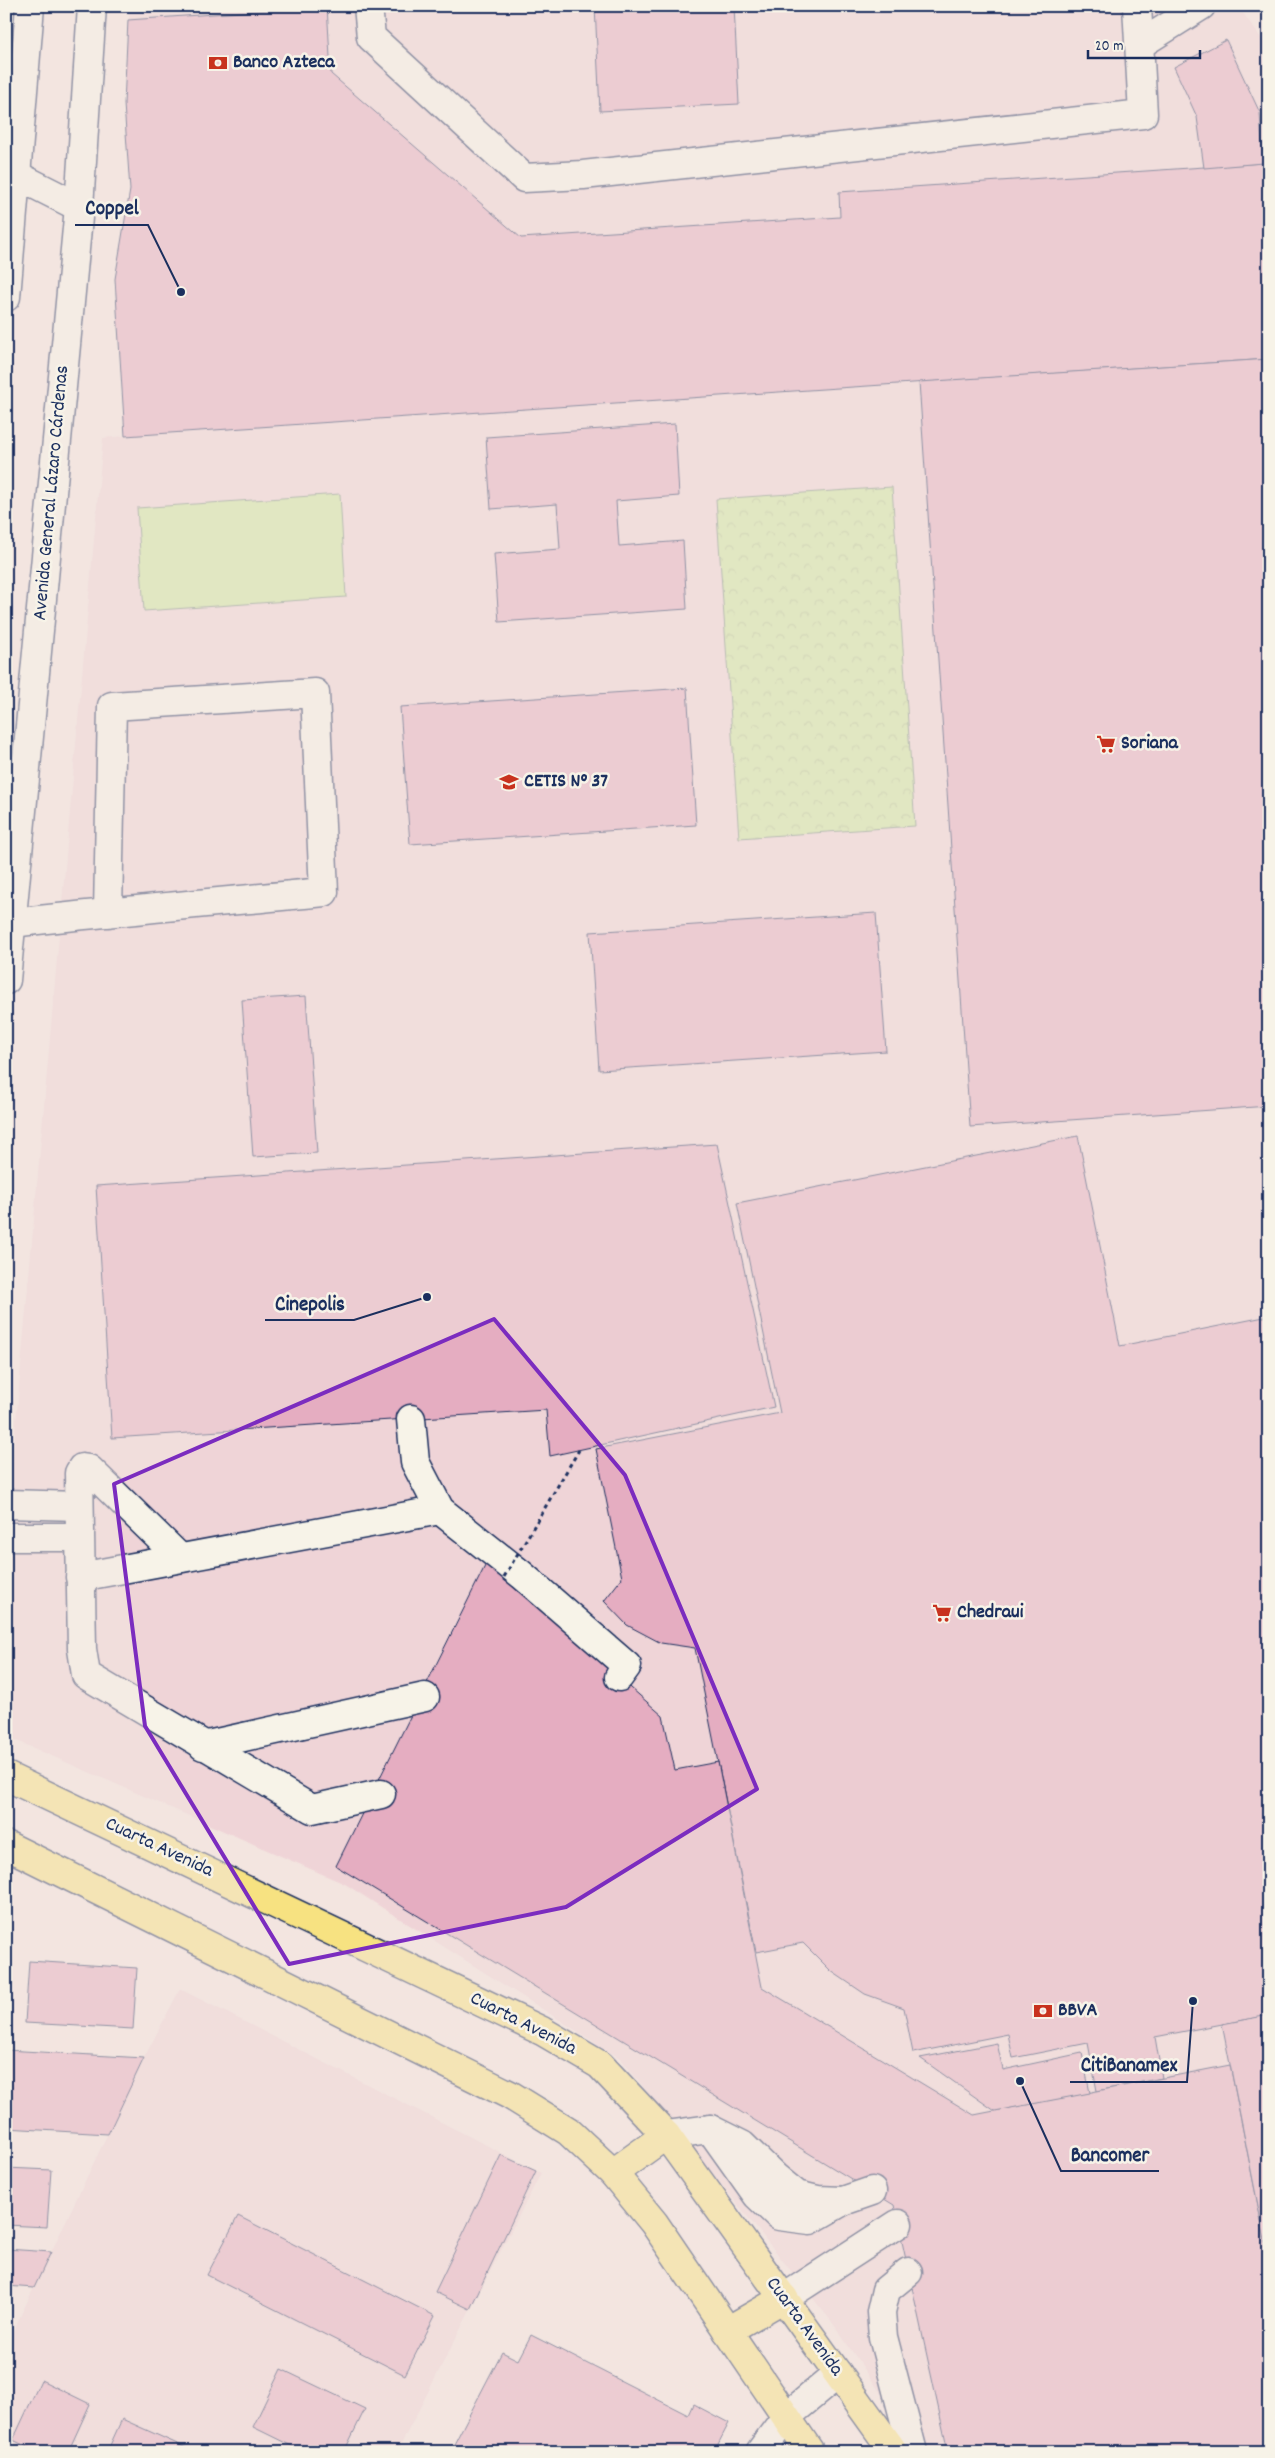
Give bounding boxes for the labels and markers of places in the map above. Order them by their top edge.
place label: Banco Azteca [233,49,335,77]
bank icon: Banco Azteca [207,52,229,74]
callout: Coppel [75,189,148,225]
place label: Soriana [1121,730,1178,758]
supermarket icon: Soriana [1095,733,1117,755]
place label: CETIS N° 37 [524,768,608,796]
school or university icon: CETIS N° 37 [498,771,520,793]
callout: Cinepolis [265,1284,354,1320]
place label: Chedraui [957,1599,1024,1627]
supermarket icon: Chedraui [931,1602,953,1624]
place label: BBVA [1058,1997,1098,2025]
bank icon: BBVA [1032,2000,1054,2022]
callout: CitiBanamex [1070,2046,1187,2082]
callout: Bancomer [1061,2135,1159,2171]

